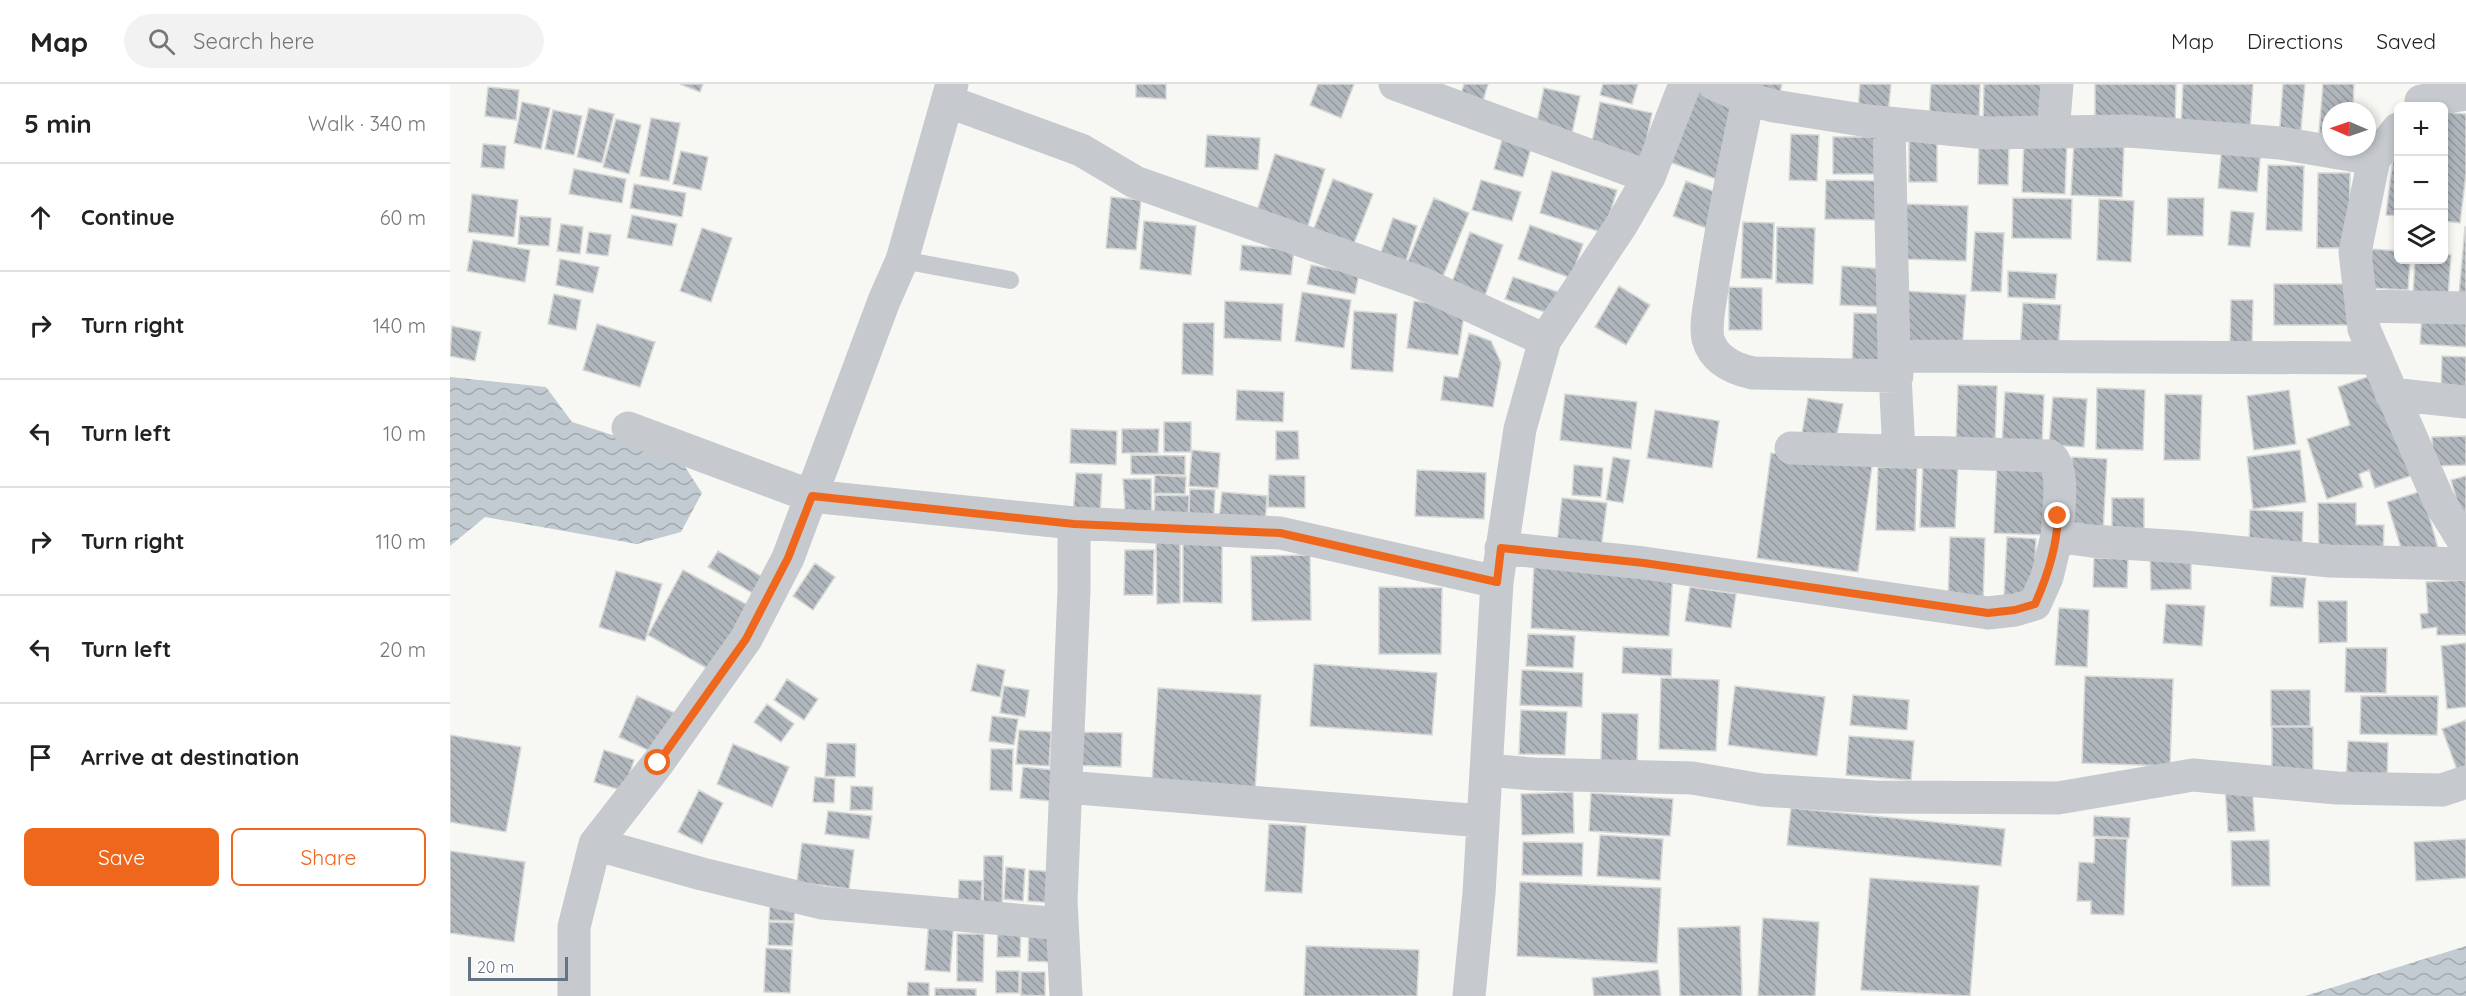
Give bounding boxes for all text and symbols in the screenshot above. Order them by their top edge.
search box [124,14,544,68]
text: Map [30,24,88,59]
icon: search [145,25,178,58]
text: Search here [193,27,315,55]
text: Map [2171,28,2214,54]
text: Directions [2247,28,2343,54]
text: Saved [2376,28,2436,54]
north arrow [2322,102,2376,156]
map controls [2394,102,2448,264]
button: + [2394,102,2448,156]
text: 5 min [24,107,92,140]
text: Walk · 340 m [308,111,426,136]
button: − [2394,156,2448,210]
icon: ahead [24,201,57,234]
text: Continue [81,203,175,231]
text: 60 m [380,205,426,230]
button: layers [2394,210,2448,264]
icon: right [24,309,57,342]
text: Turn right [81,311,185,339]
text: 140 m [373,313,426,338]
icon: left [24,417,57,450]
text: Turn left [81,419,171,447]
text: 10 m [383,421,426,446]
route end [2044,502,2070,528]
icon: right [24,525,57,558]
text: Turn right [81,527,185,555]
text: 110 m [376,529,426,554]
icon: left [24,633,57,666]
text: Turn left [81,635,171,663]
text: 20 m [379,637,426,662]
icon: arrive [24,741,57,774]
text: Arrive at destination [81,743,299,771]
route start [644,749,670,775]
button: Save [24,828,219,886]
button: Share [231,828,426,886]
scale bar [468,954,568,982]
text: 20 m [477,957,514,977]

